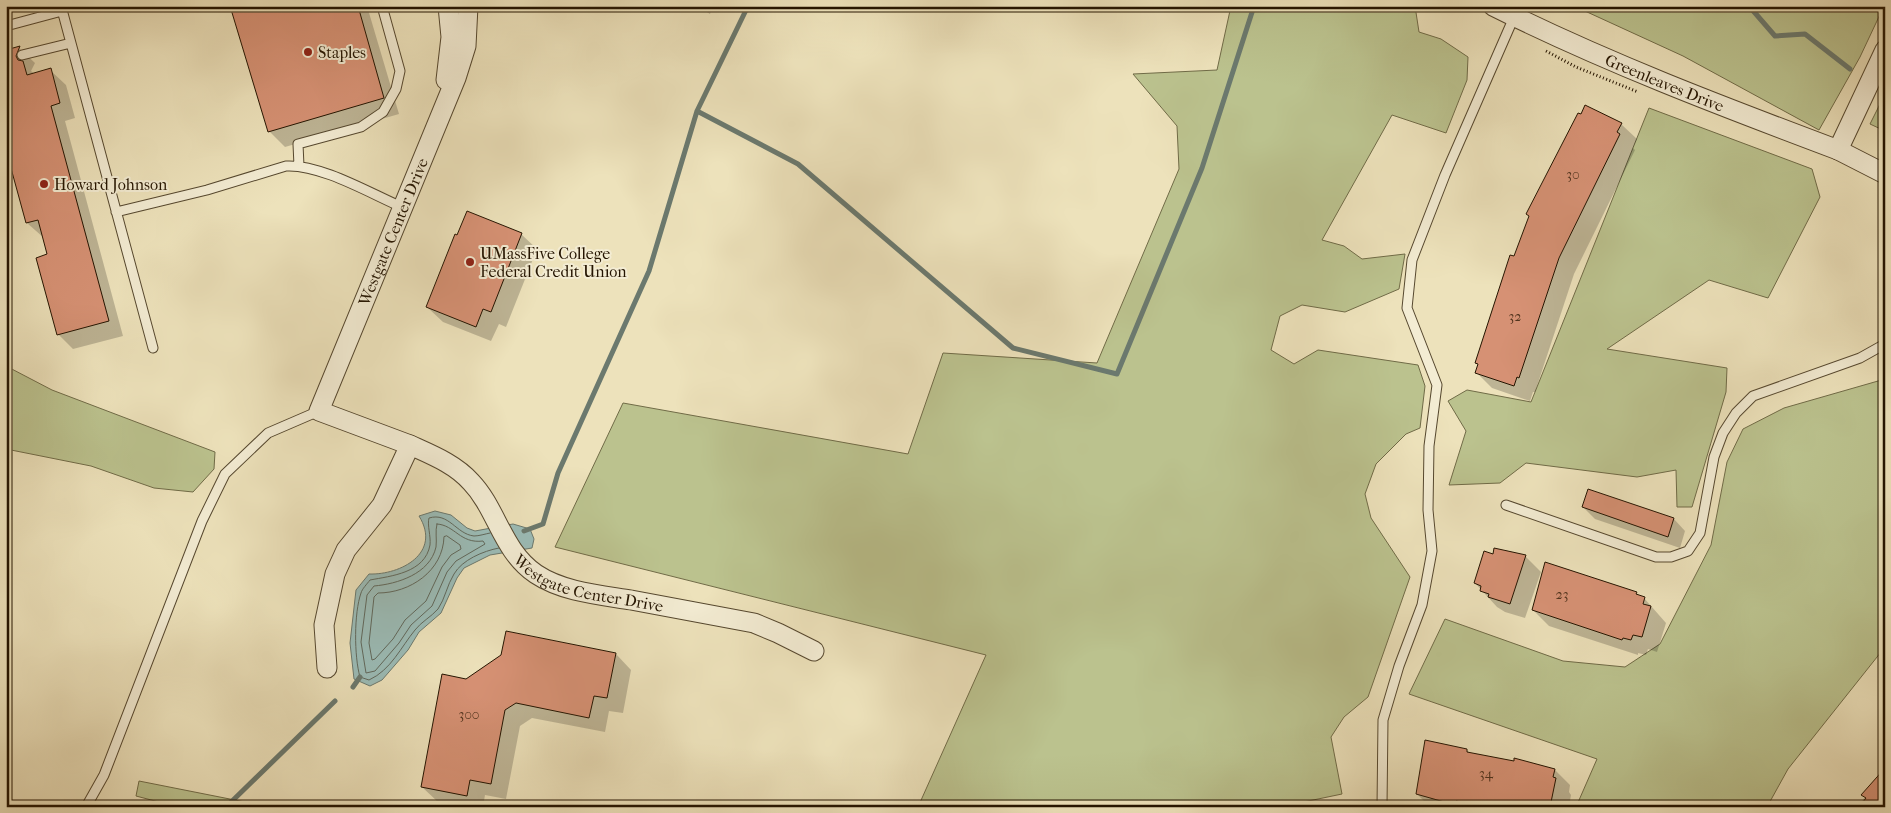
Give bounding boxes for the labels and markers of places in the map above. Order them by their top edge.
place label: Staples [318,43,366,62]
marker: Staples [302,46,314,58]
place label: Howard Johnson [54,175,168,194]
marker: Howard Johnson [38,178,50,190]
place label: UMassFive College Federal Credit Union [480,244,627,281]
marker: UMassFive College Federal Credit Union [464,256,476,268]

